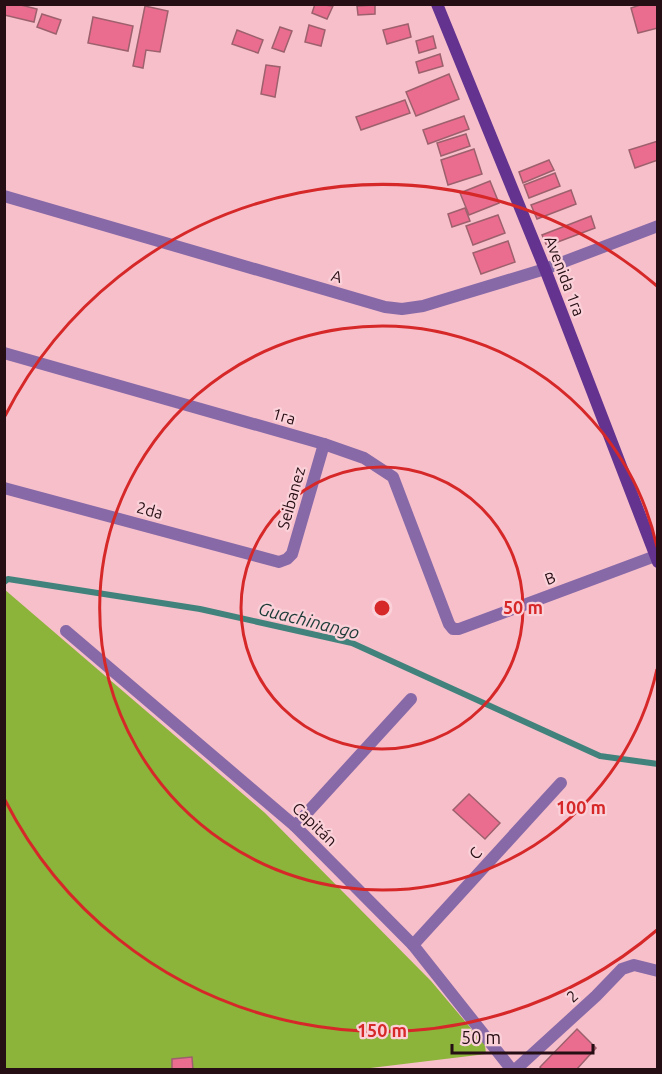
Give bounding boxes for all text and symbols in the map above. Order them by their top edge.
street label: Avenida 1ra [541,233,589,319]
street label: A [330,266,345,286]
street label: 1ra [270,404,298,428]
street label: Seibanez [274,465,308,531]
street label: 2da [135,498,165,522]
street label: B [542,568,558,588]
text: 50 m [503,597,543,617]
water label: Guachinango [256,598,362,642]
centre of rings [372,598,392,618]
text: 100 m [556,797,606,817]
street label: Capitán [289,798,341,850]
street label: C [465,843,485,863]
street label: 2 [563,986,581,1006]
scale bar [452,1017,593,1055]
text: 150 m [357,1020,407,1040]
text: 50 m [461,1027,501,1047]

